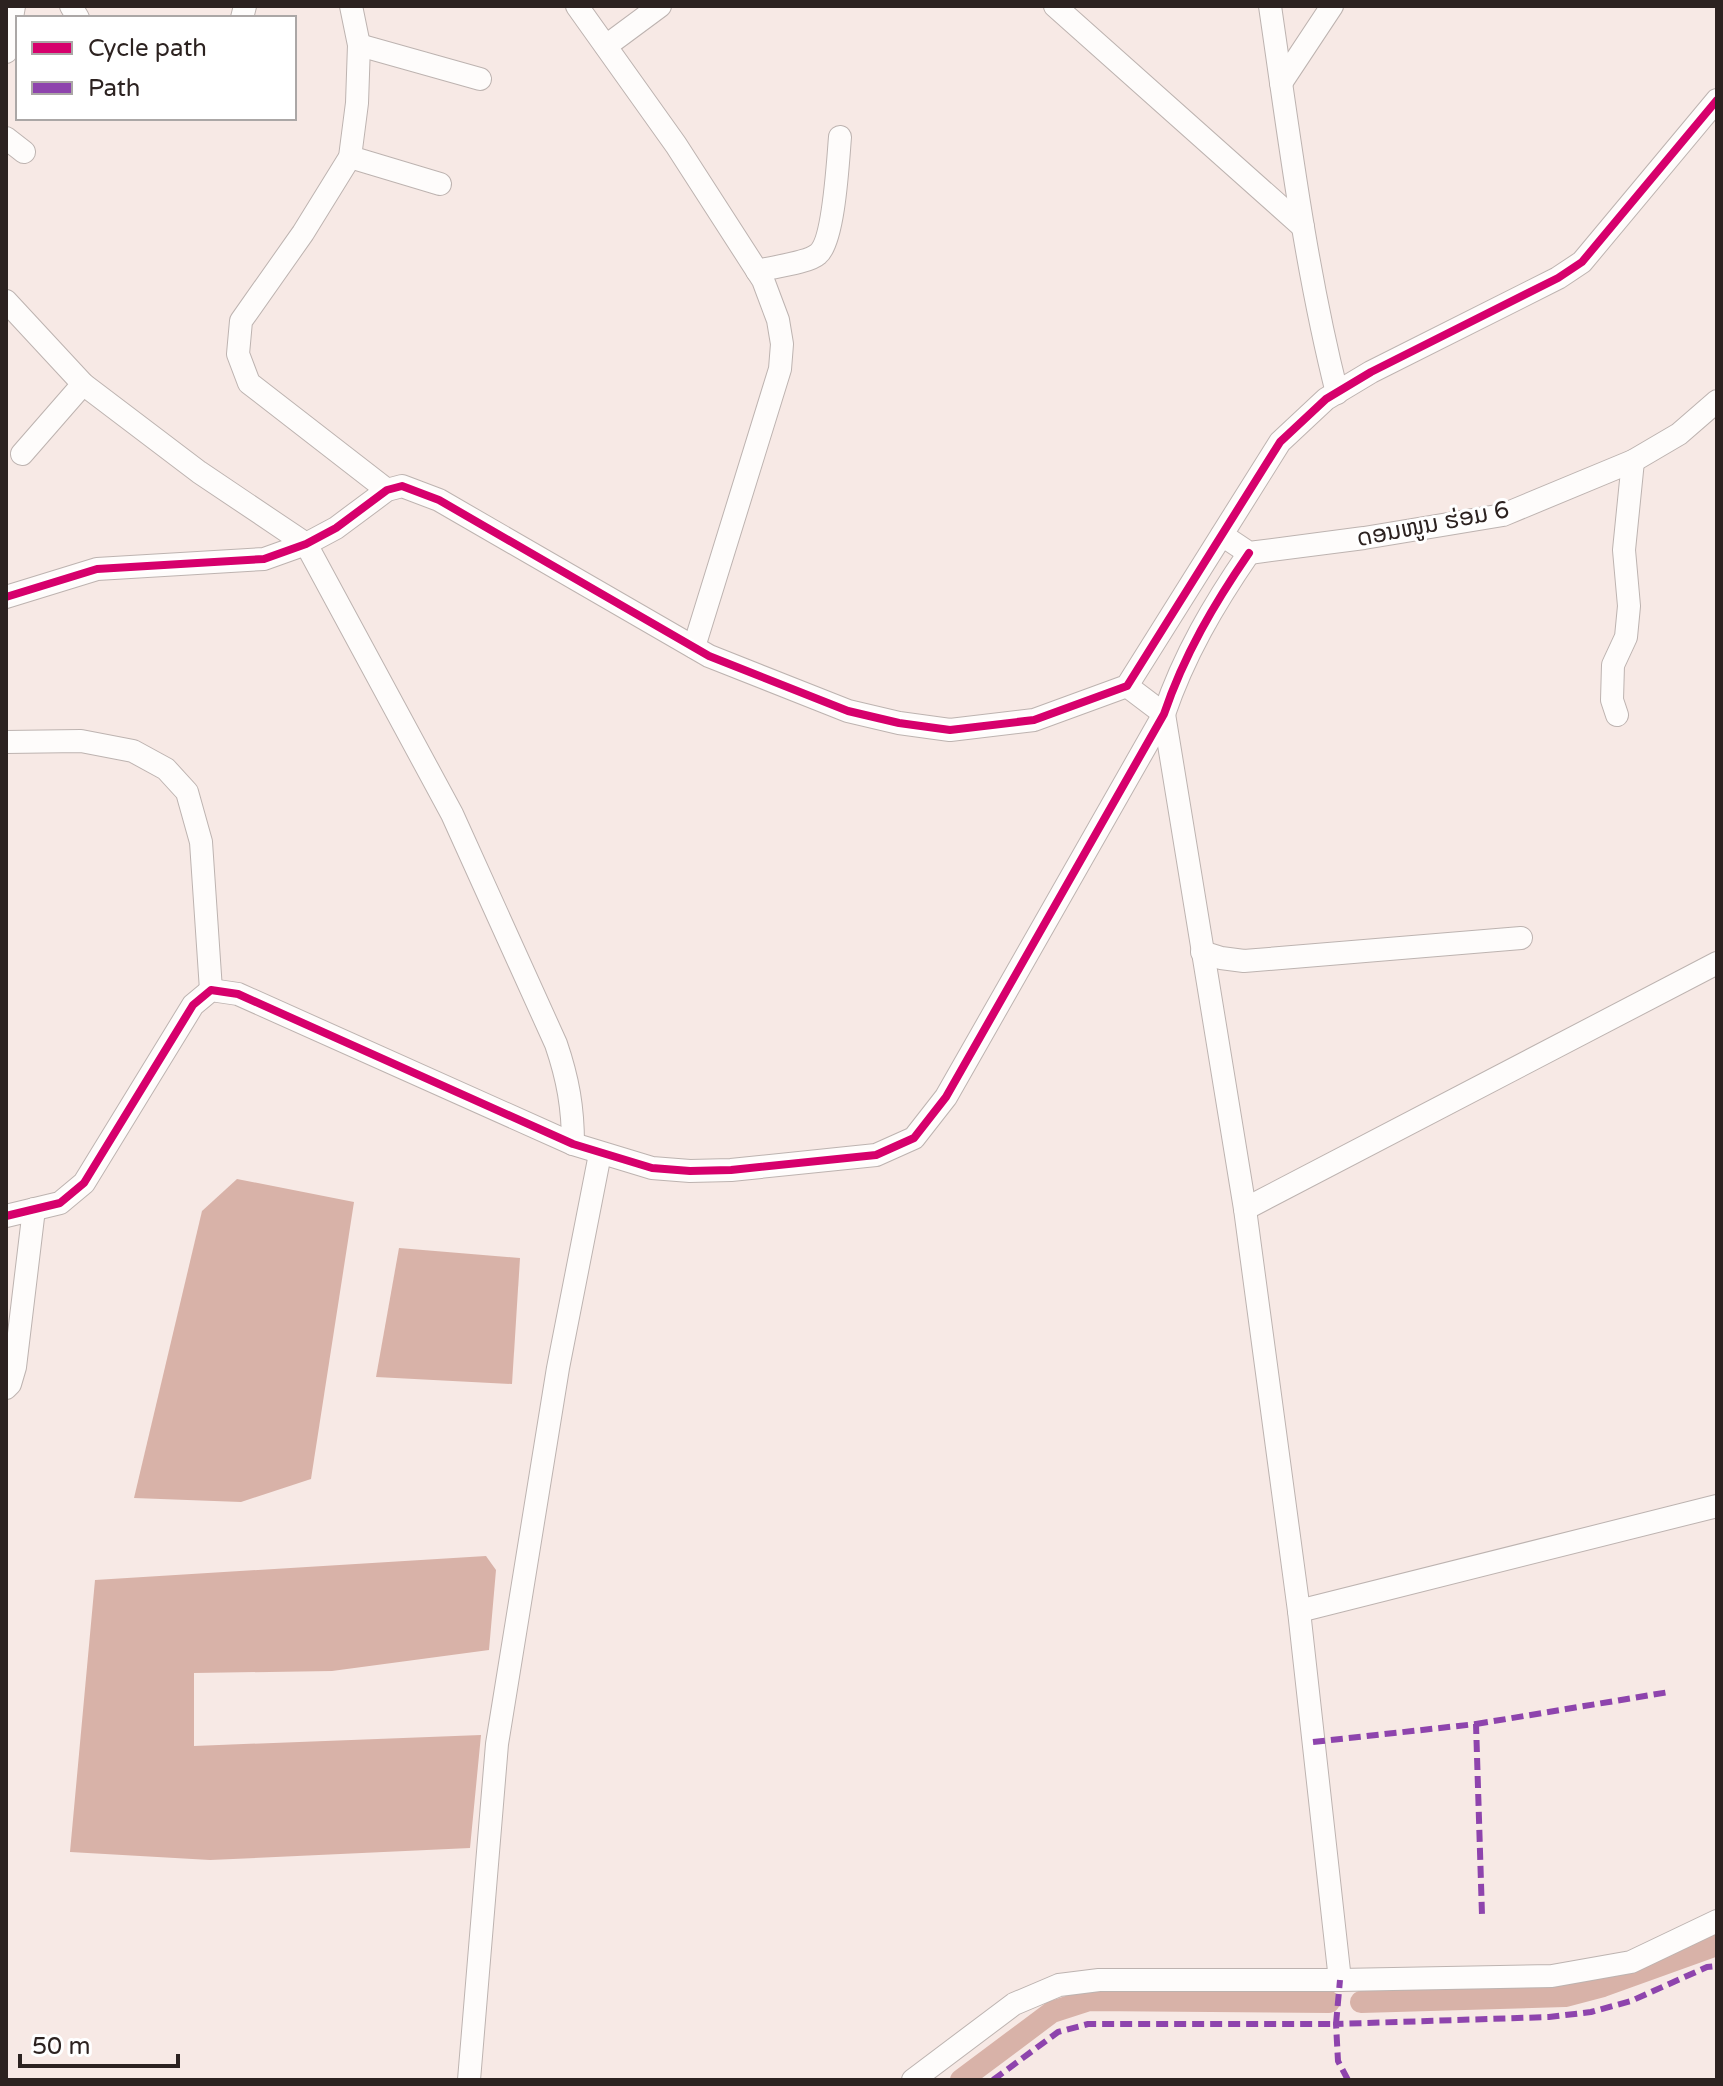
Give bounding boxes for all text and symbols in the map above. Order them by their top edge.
legend [16,16,296,120]
text: Cycle path [88,34,207,63]
text: Path [88,74,141,103]
street label: ດອນໜູນ ຮ່ອມ 6 [1354,495,1512,553]
scale bar [20,2018,178,2068]
text: 50 m [32,2032,90,2061]

